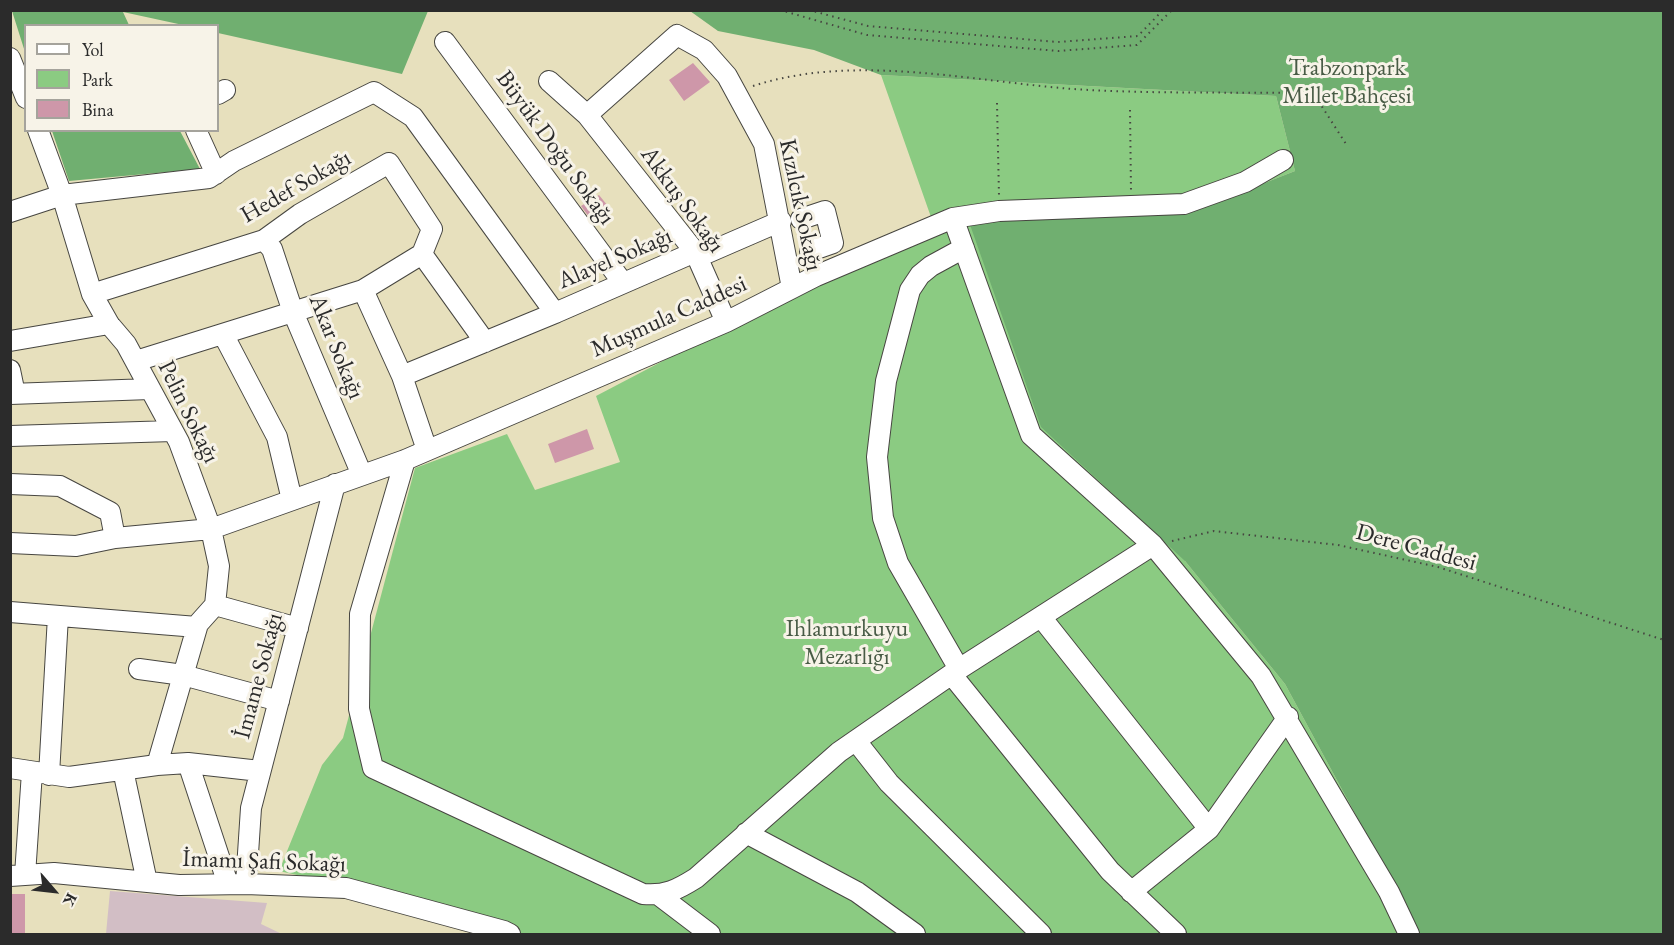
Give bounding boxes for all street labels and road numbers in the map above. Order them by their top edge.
street label: Büyük Doğu Sokağı [489,65,621,231]
street label: Kızılcık Sokağı [772,136,828,274]
street label: Akkuş Sokağı [634,141,730,259]
street label: Hedef Sokağı [236,144,356,230]
street label: Alayel Sokağı [554,222,676,296]
street label: Muşmula Caddesi [587,270,751,364]
street label: Akar Sokağı [302,291,370,403]
street label: Pelin Sokağı [151,356,225,468]
street label: Dere Caddesi [1353,518,1479,578]
street label: İmame Sokağı [228,610,290,742]
street label: İmamı Şafi Sokağı [182,845,346,879]

